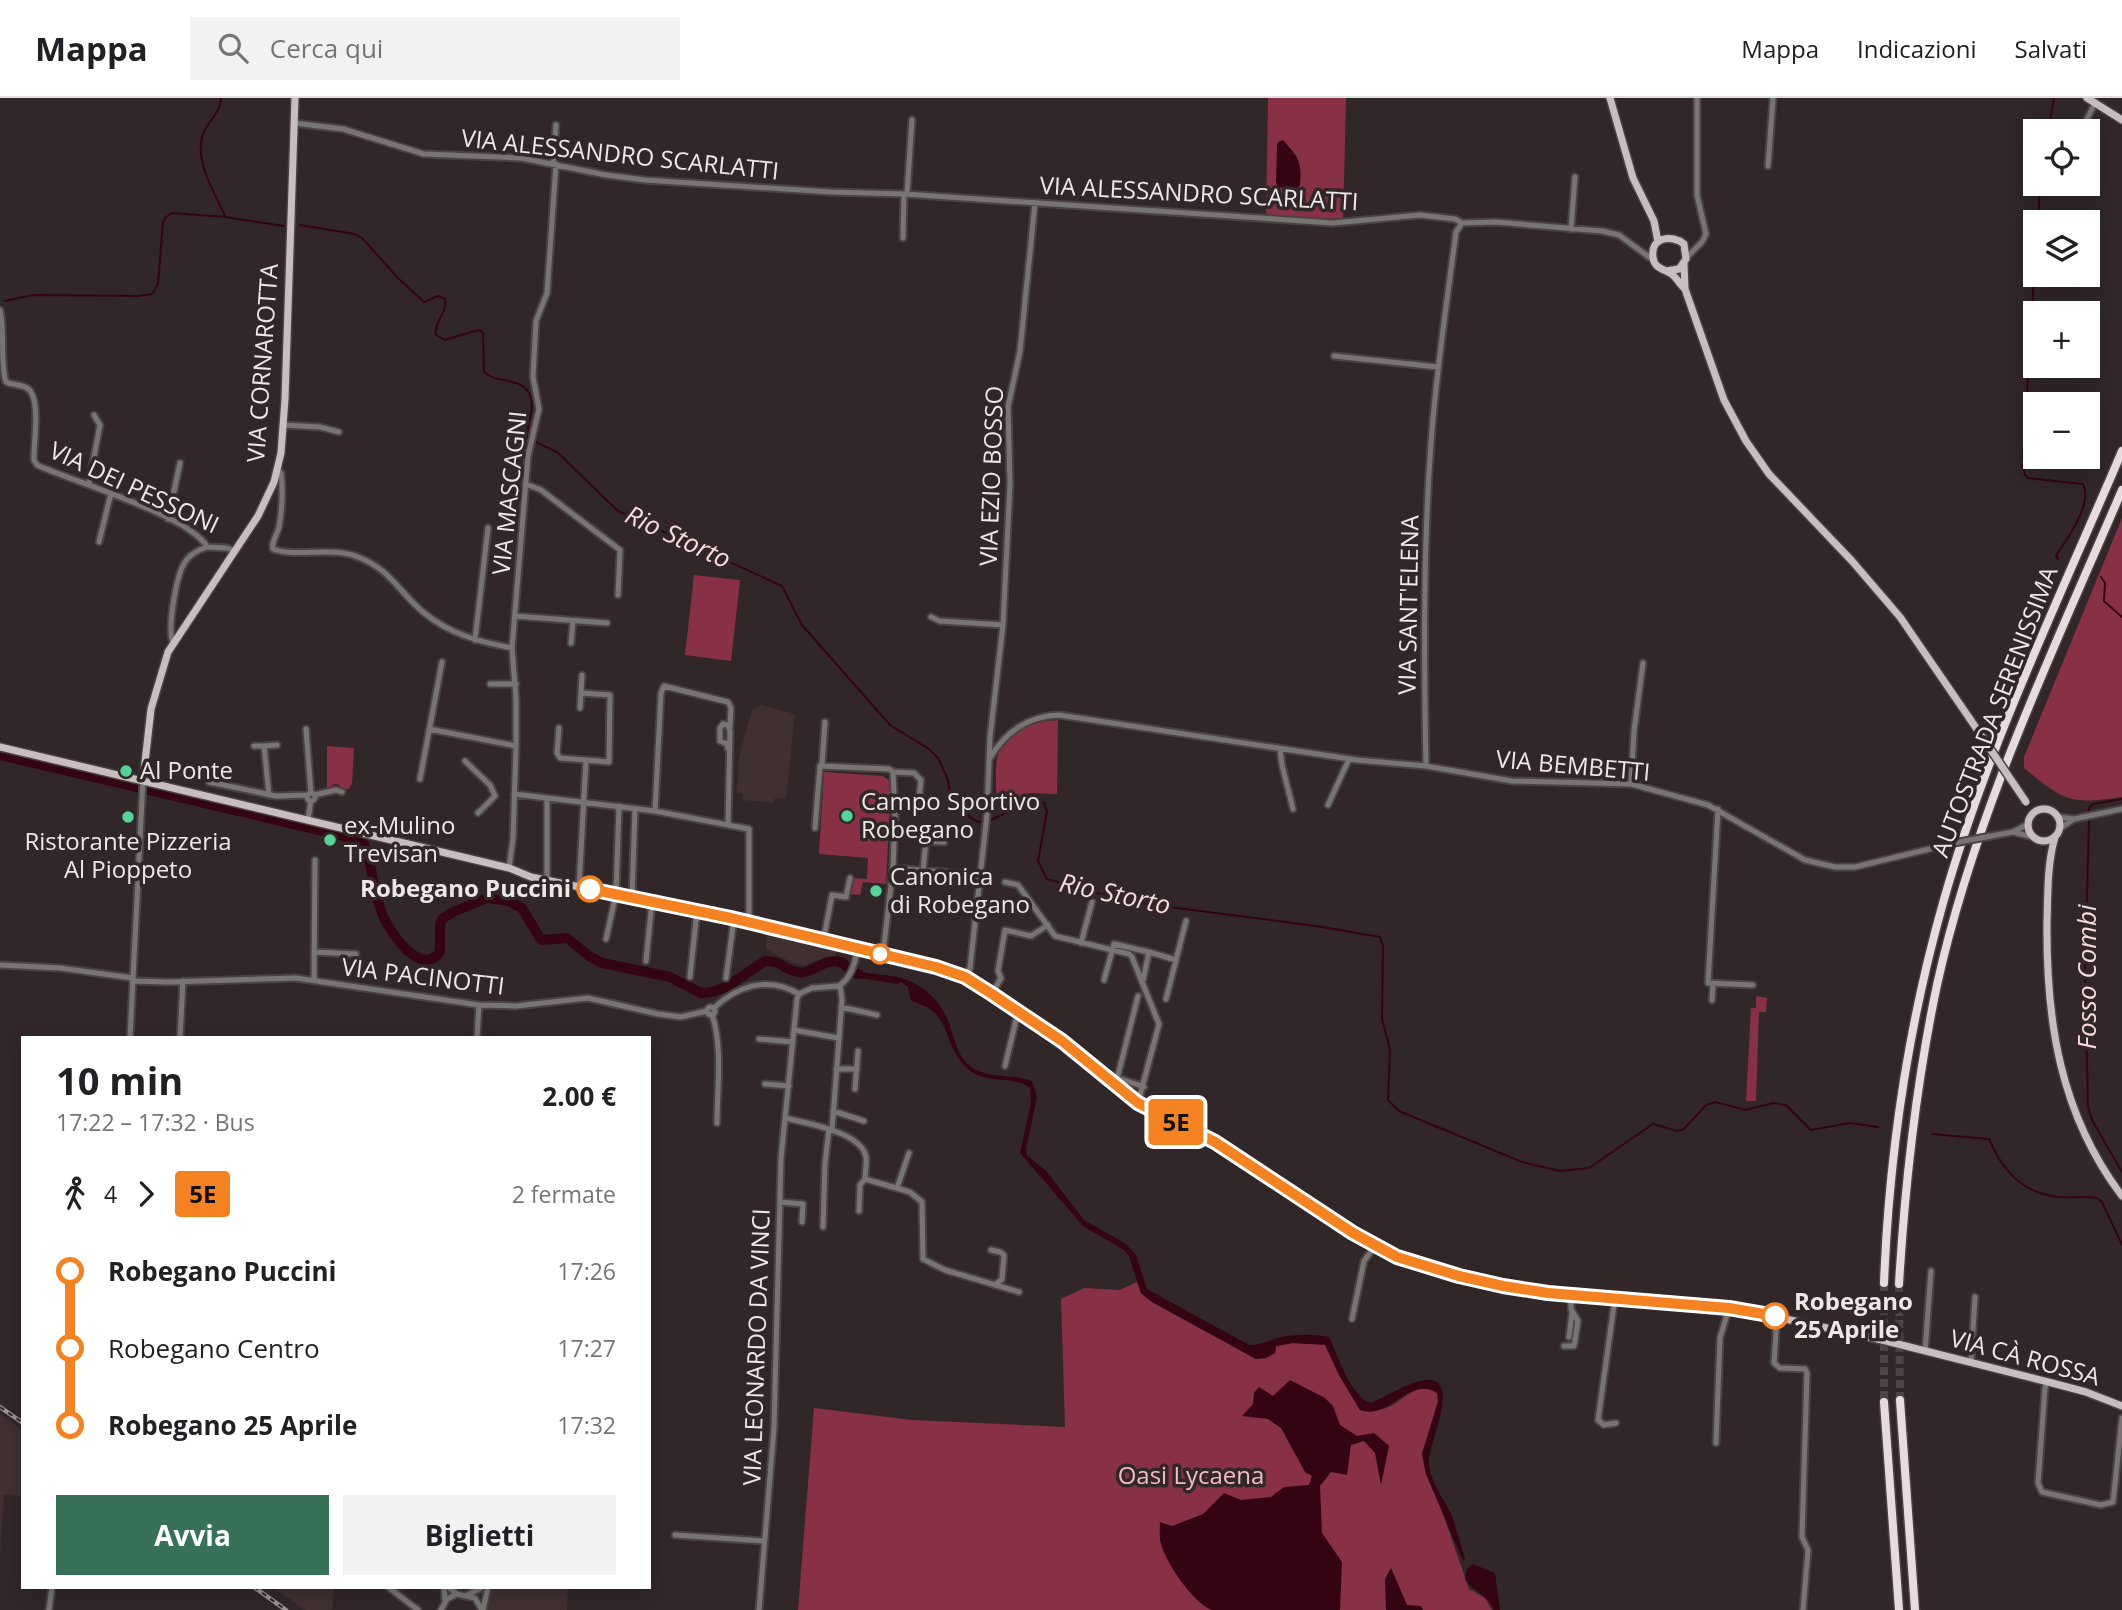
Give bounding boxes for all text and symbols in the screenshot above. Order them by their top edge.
search box [190,17,680,80]
text: Mappa [35,26,148,71]
icon: search [214,29,252,67]
text: Cerca qui [270,30,383,66]
text: Mappa [1741,32,1819,65]
text: Indicazioni [1857,32,1977,65]
text: Salvati [2015,32,2087,65]
map controls [2023,119,2100,469]
button: locate [2023,119,2100,196]
street label: VIA ALESSANDRO SCARLATTI [460,120,781,187]
street label: VIA ALESSANDRO SCARLATTI [1039,168,1359,217]
button: layers [2023,210,2100,287]
street label: VIA CORNAROTTA [238,261,285,463]
button: + [2023,301,2100,378]
street label: VIA EZIO BOSSO [971,385,1010,567]
button: − [2023,392,2100,469]
street label: VIA MASCAGNI [483,409,534,577]
street label: VIA DEI PESSONI [44,433,225,540]
water label: Rio Storto [620,496,737,576]
street label: VIA SANT'ELENA [1389,514,1426,695]
street label: AUTOSTRADA SERENISSIMA [1923,561,2065,862]
street label: VIA BEMBETTI [1495,741,1652,788]
place label: Al Ponte [140,753,233,786]
marker: Al Ponte [118,763,134,779]
place label: Campo Sportivo Robegano [861,784,1040,845]
place label: ex-Mulino Trevisan [344,808,455,869]
marker: Campo Sportivo Robegano [839,808,855,824]
marker: Ristorante Pizzeria Al Pioppeto [120,809,136,825]
place label: Ristorante Pizzeria Al Pioppeto [24,824,232,885]
marker: ex-Mulino Trevisan [322,832,338,848]
place label: Canonica di Robegano [890,859,1030,920]
water label: Rio Storto [1056,864,1174,922]
place label: Robegano Puccini [360,871,571,904]
marker: Robegano Puccini [577,876,603,902]
marker: Canonica di Robegano [868,883,884,899]
water label: Fosso Combi [2068,904,2104,1050]
unlabelled marker [870,944,890,964]
street label: VIA PACINOTTI [340,949,506,1002]
text: 10 min [56,1054,183,1106]
text: 2.00 € [542,1078,616,1114]
line badge: 5E [1144,1099,1208,1145]
text: 5E [1162,1105,1190,1138]
text: 17:22 – 17:32 · Bus [56,1106,255,1138]
icon: walk [56,1175,94,1213]
icon: forward [127,1175,165,1213]
text: 5E [189,1177,216,1210]
text: 4 [104,1178,117,1210]
text: 2 fermate [512,1178,616,1210]
street label: VIA LEONARDO DA VINCI [734,1208,777,1486]
text: Robegano Puccini [108,1253,337,1289]
text: 17:26 [557,1255,616,1287]
place label: Robegano 25 Aprile [1794,1284,1913,1345]
marker: Robegano 25 Aprile [1762,1303,1788,1329]
street label: VIA CÀ ROSSA [1947,1321,2105,1393]
text: Robegano Centro [108,1330,320,1366]
text: 17:27 [557,1332,616,1364]
text: Robegano 25 Aprile [108,1407,357,1443]
text: 17:32 [557,1409,616,1441]
park label: Oasi Lycaena [1118,1458,1264,1491]
button: Avvia [56,1495,329,1575]
button: Biglietti [343,1495,616,1575]

